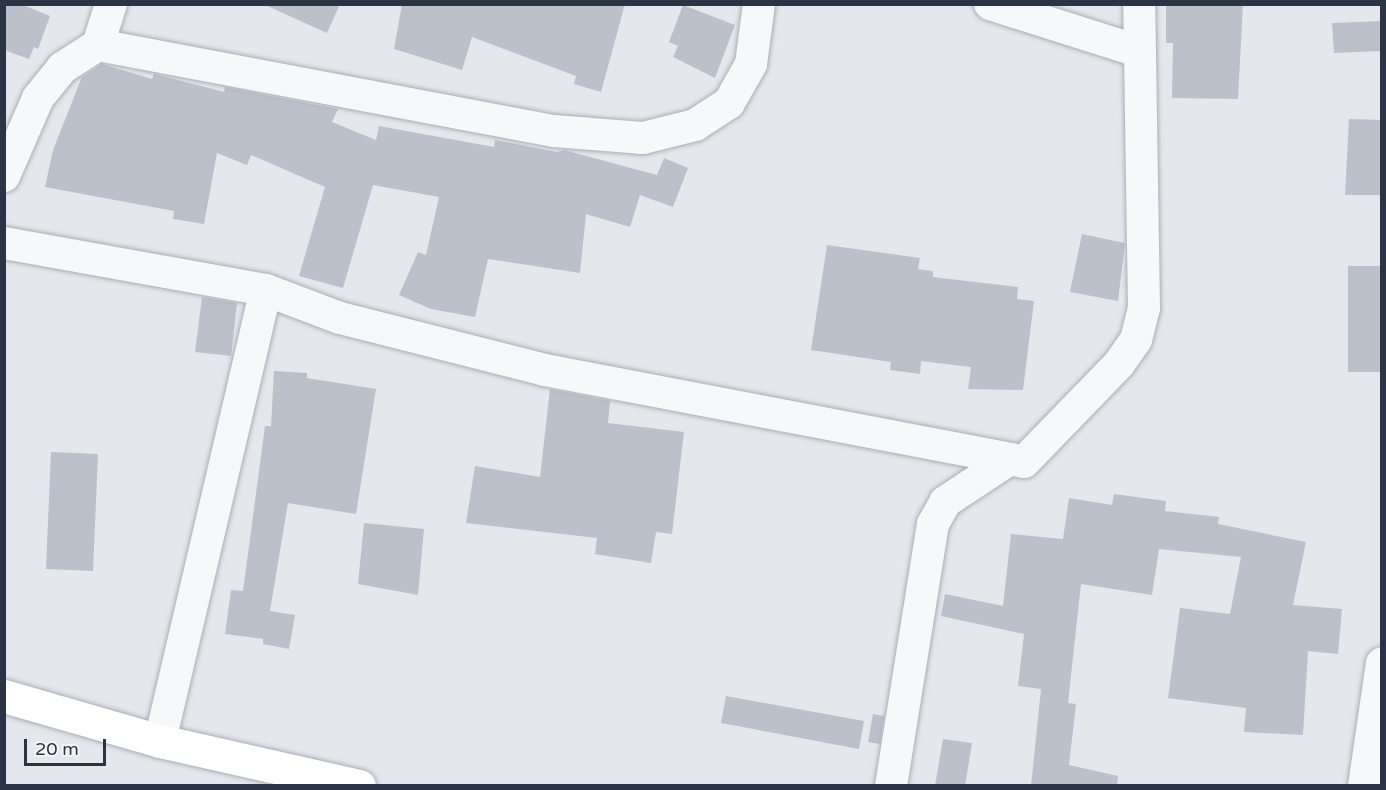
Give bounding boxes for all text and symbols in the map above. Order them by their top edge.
scale bar [27,727,110,765]
text: 20 m [35,738,79,760]

